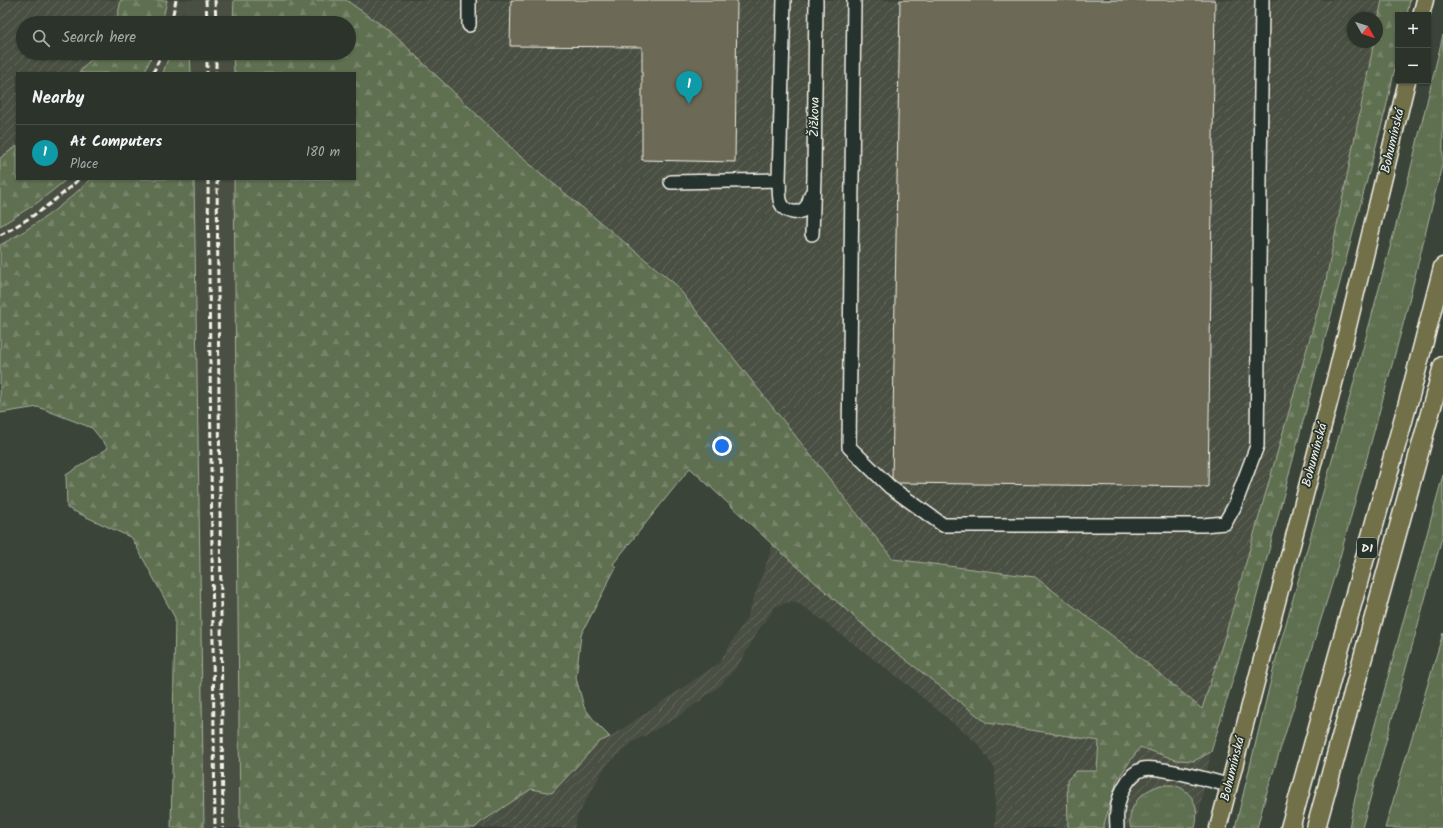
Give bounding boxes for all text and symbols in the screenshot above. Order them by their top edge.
north arrow [1347,12,1383,48]
map controls [1395,12,1431,84]
button: + [1395,12,1431,48]
search box [16,16,356,60]
text: Search here [62,26,136,50]
icon: search [30,27,52,49]
button: − [1395,48,1431,84]
pin: 1 [676,71,702,104]
text: Nearby [32,85,84,112]
street label: Žižkova [804,97,826,137]
street label: Bohumínská [1375,105,1411,175]
text: At Computers [70,130,162,154]
text: 1 [43,142,47,163]
text: 180 m [306,142,340,163]
text: Place [70,154,98,175]
street label: Bohumínská [1296,419,1334,489]
your location [712,436,732,456]
road number: D1 [1357,538,1377,558]
street label: Bohumínská [1215,733,1252,803]

